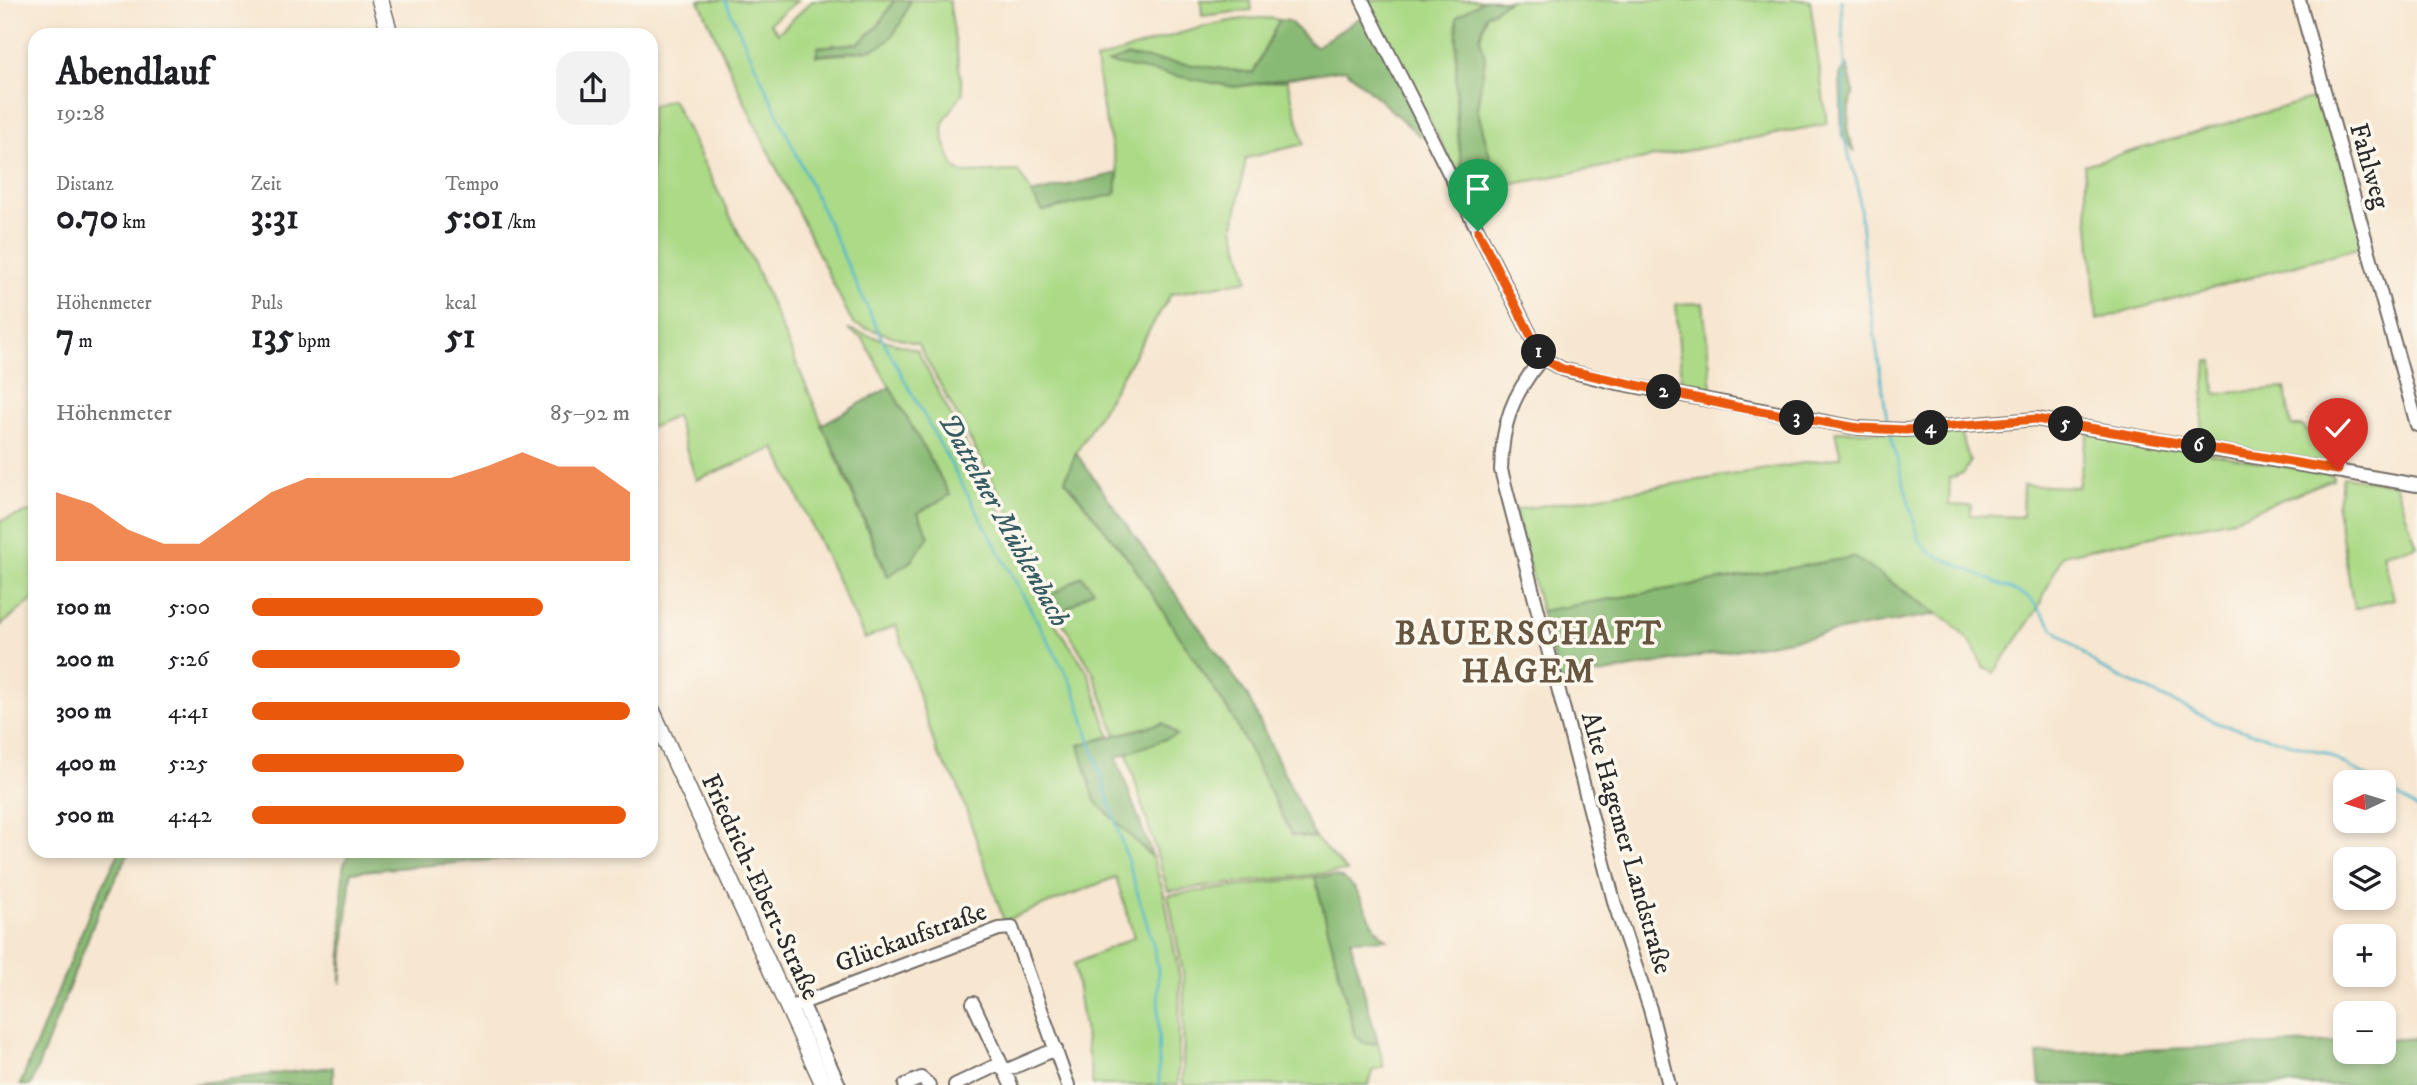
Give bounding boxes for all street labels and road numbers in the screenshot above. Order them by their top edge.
street label: Fahlweg [2341,119,2397,213]
street label: Alte Hagemer Landstraße [1573,708,1679,978]
street label: Friedrich-Ebert-Straße [693,769,827,1005]
street label: Glückaufstraße [831,895,991,981]

